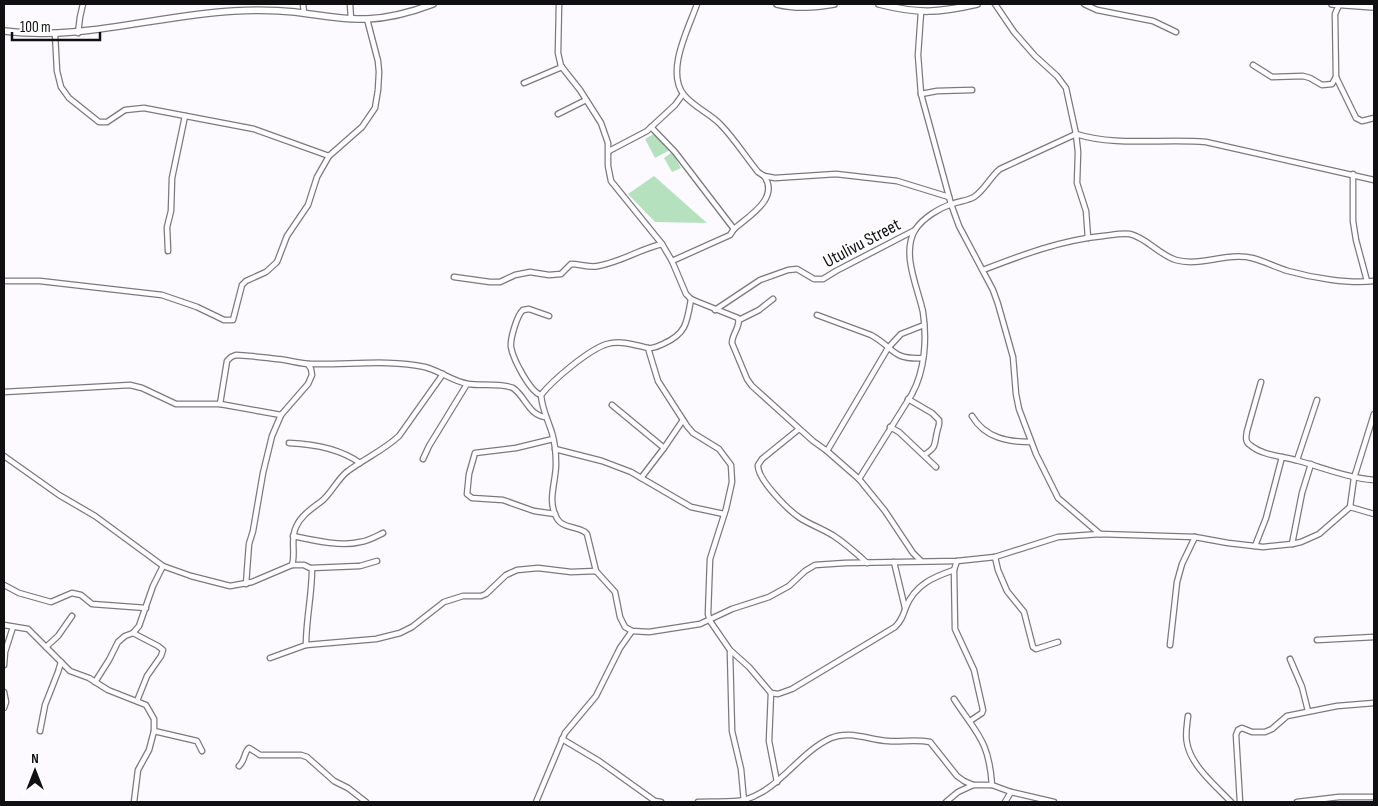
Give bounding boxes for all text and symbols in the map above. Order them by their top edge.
scale bar [12,10,100,42]
text: 100 m [20,18,51,37]
street label: Utulivu Street [820,214,905,272]
north arrow [10,746,60,796]
text: N [31,750,39,767]

